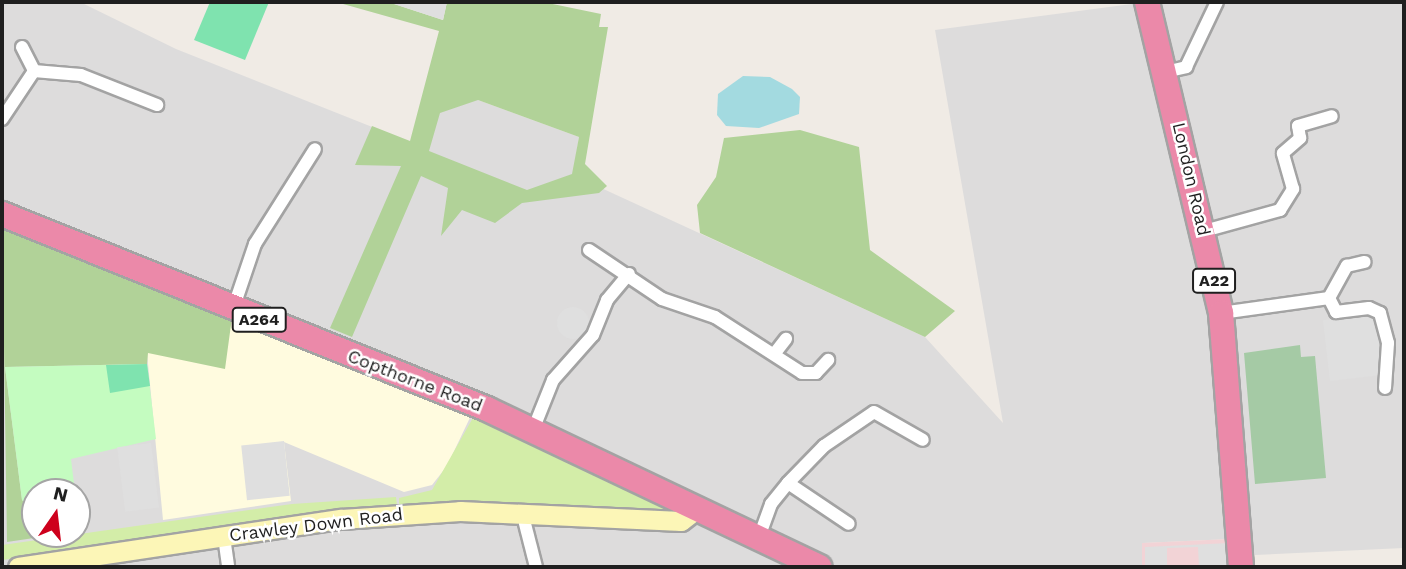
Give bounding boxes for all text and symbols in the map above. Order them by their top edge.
street label: London Road [1167,120,1215,238]
road number: A22 [1191,268,1237,294]
road number: A264 [231,308,287,332]
street label: Copthorne Road [345,345,485,417]
north arrow [21,478,91,548]
text: N [51,481,70,507]
street label: Crawley Down Road [228,504,404,546]

